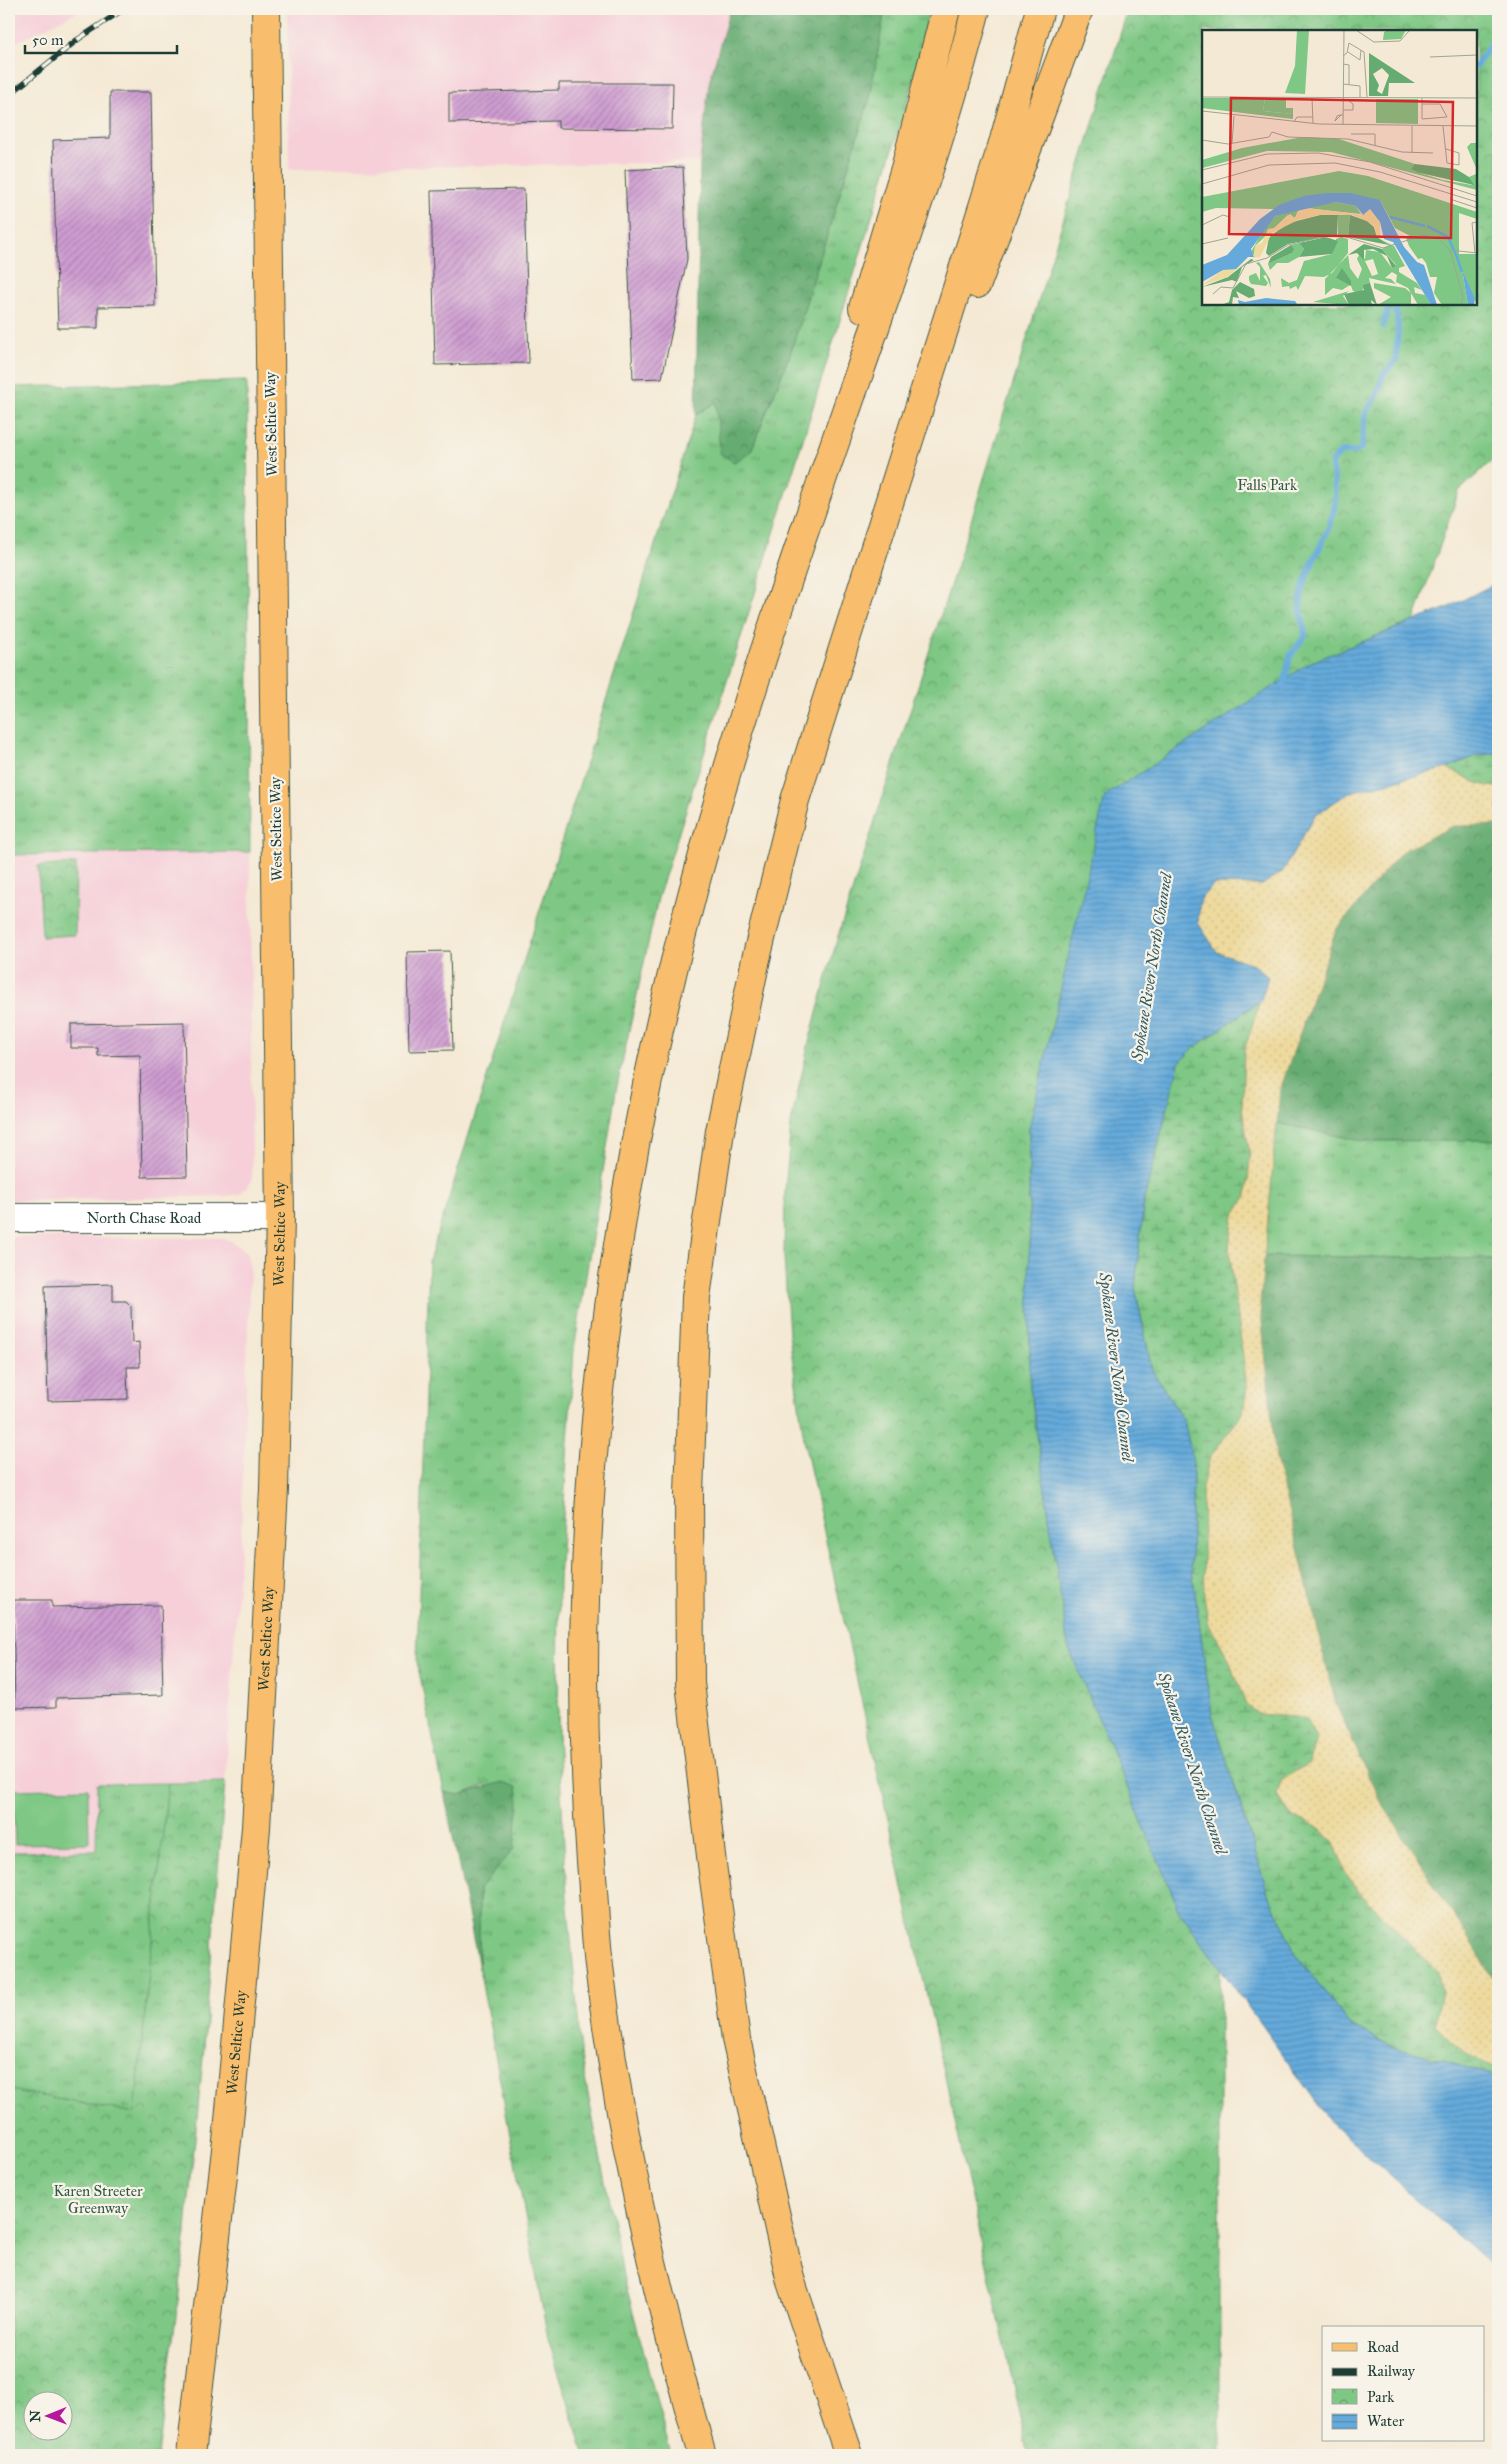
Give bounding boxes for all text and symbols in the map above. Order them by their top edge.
scale bar [25,22,178,54]
inset map [1202,30,1477,305]
text: 50 m [32,31,64,49]
street label: West Seltice Way [261,371,281,476]
park label: Falls Park [1237,476,1297,494]
street label: West Seltice Way [266,776,286,881]
water label: Spokane River North Channel [1127,870,1177,1064]
street label: West Seltice Way [269,1180,289,1287]
street label: North Chase Road [87,1209,202,1227]
water label: Spokane River North Channel [1094,1271,1138,1464]
street label: West Seltice Way [254,1585,278,1691]
water label: Spokane River North Channel [1153,1669,1231,1858]
street label: West Seltice Way [222,1989,250,2095]
park label: Karen Streeter Greenway [53,2182,143,2217]
legend [1322,2326,1484,2442]
text: Road [1367,2338,1399,2356]
text: Railway [1367,2362,1416,2380]
text: Park [1367,2388,1394,2406]
north arrow [22,2392,72,2442]
text: N [27,2410,44,2422]
text: Water [1367,2412,1404,2430]

